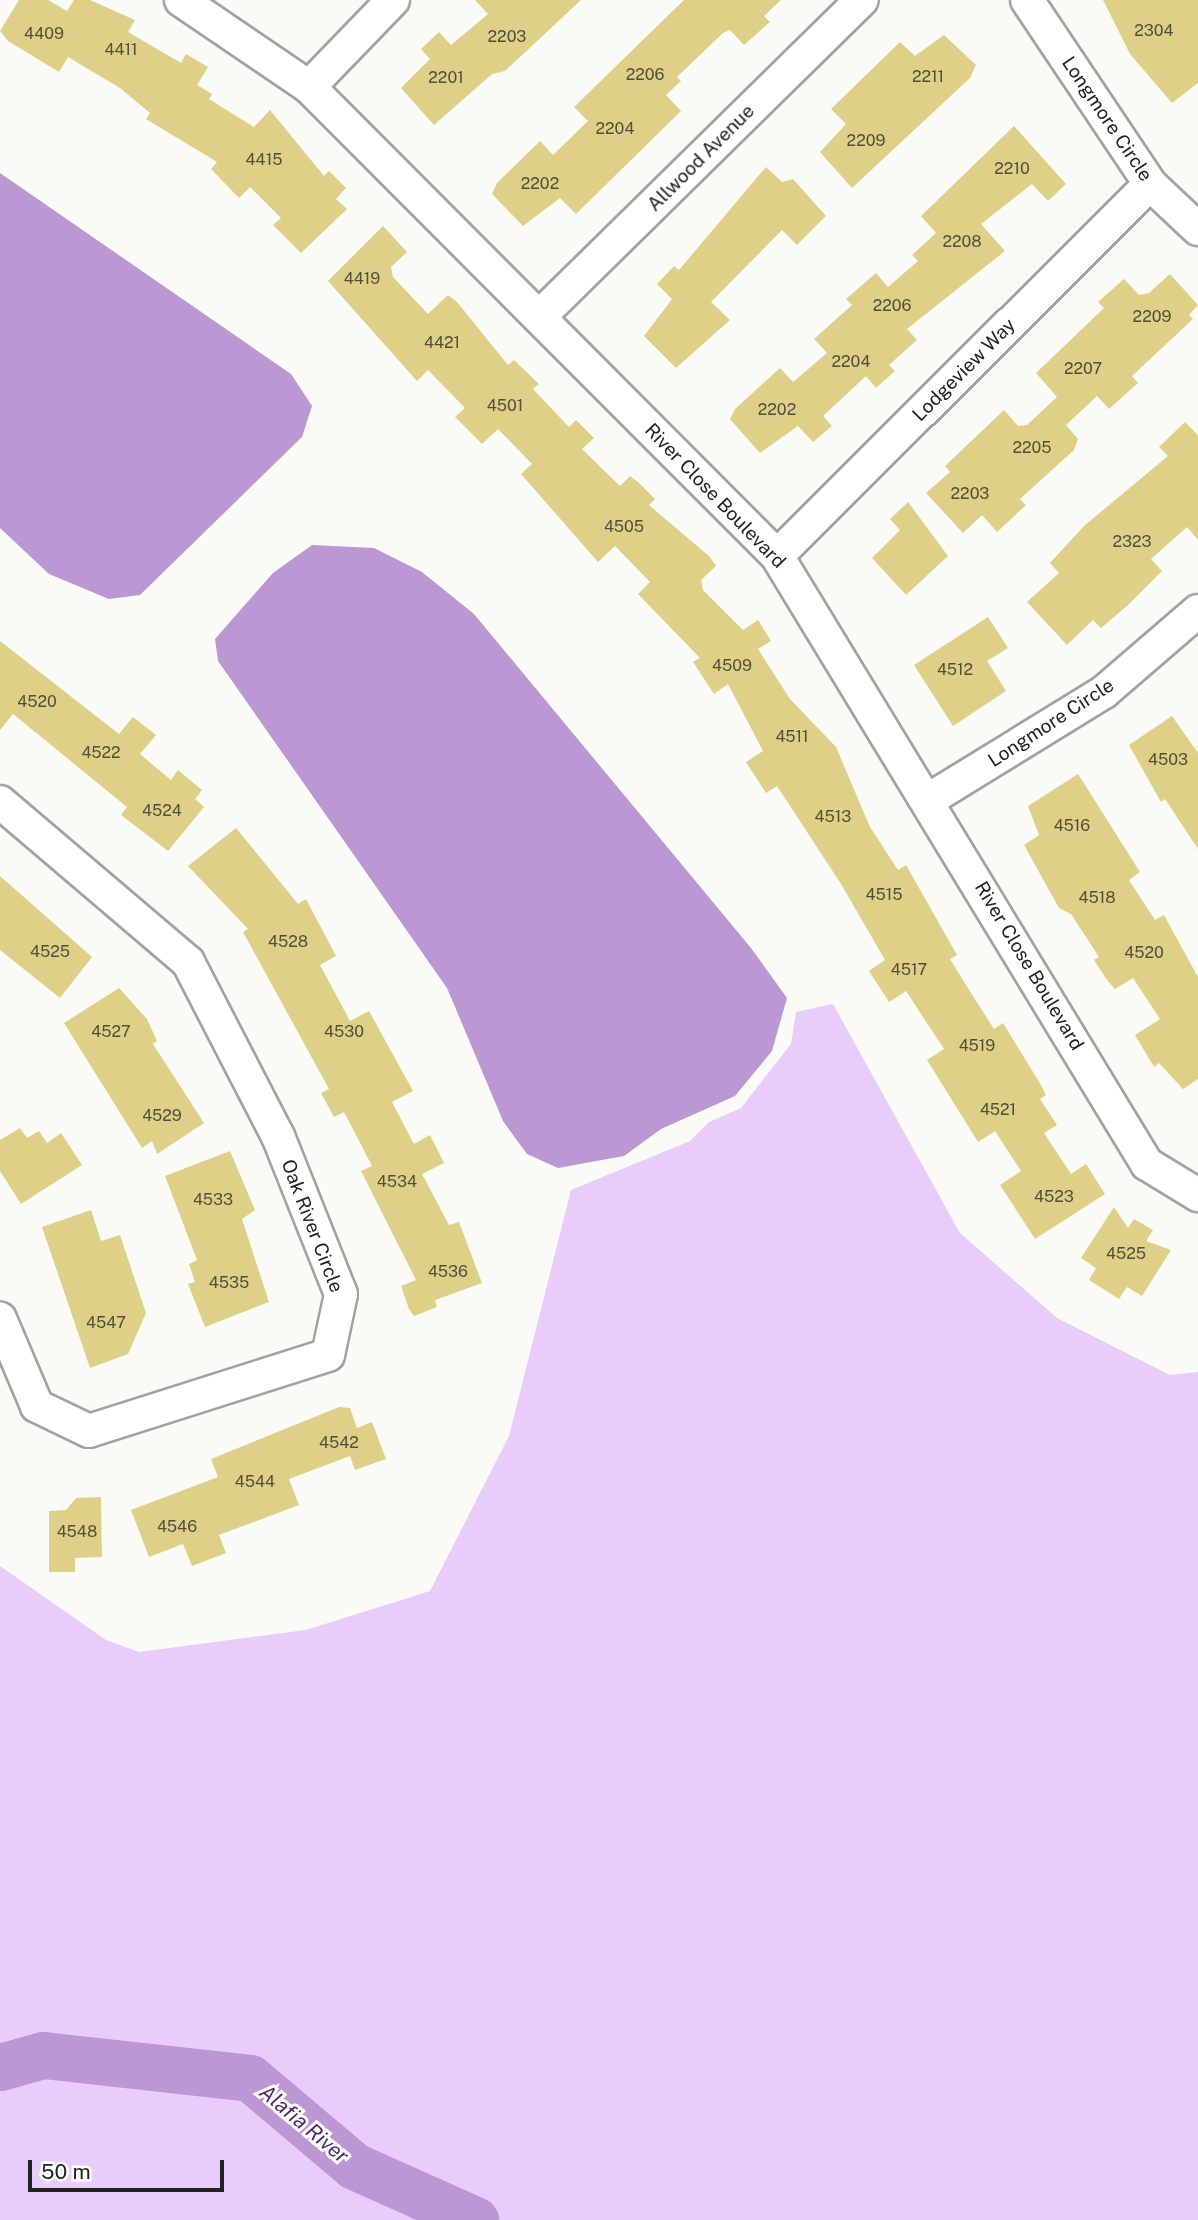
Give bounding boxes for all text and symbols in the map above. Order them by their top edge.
house number: 2304 [1134,21,1174,41]
house number: 4409 [24,24,64,44]
house number: 2203 [488,27,526,47]
house number: 4411 [104,40,138,60]
street label: Longmore Circle [1057,52,1157,186]
house number: 2206 [626,65,664,85]
house number: 2211 [912,67,944,87]
house number: 2201 [428,68,464,88]
street label: Allwood Avenue [643,100,759,216]
house number: 2204 [596,119,634,139]
house number: 2209 [847,131,885,151]
house number: 4415 [246,150,282,170]
house number: 2210 [994,159,1030,179]
house number: 2202 [521,174,559,194]
house number: 2208 [942,232,982,252]
house number: 4419 [344,269,380,289]
house number: 2206 [873,296,911,316]
house number: 2209 [1133,307,1171,327]
street label: Lodgeview Way [908,314,1020,426]
house number: 4421 [424,333,460,353]
house number: 2204 [832,352,870,372]
house number: 2207 [1064,359,1102,379]
house number: 4501 [487,396,523,416]
house number: 2202 [758,400,796,420]
street label: River Close Boulevard [640,419,790,573]
house number: 2205 [1012,438,1052,458]
house number: 2203 [951,484,989,504]
house number: 4505 [604,517,644,537]
house number: 2323 [1112,532,1152,552]
house number: 4509 [712,656,752,676]
house number: 4512 [937,660,973,680]
street label: Longmore Circle [984,674,1118,772]
house number: 4520 [17,692,57,712]
house number: 4511 [775,727,809,747]
house number: 4522 [81,743,121,763]
house number: 4503 [1148,750,1188,770]
house number: 4524 [142,801,182,821]
house number: 4513 [815,807,851,827]
house number: 4516 [1054,816,1090,836]
street label: River Close Boulevard [970,878,1088,1054]
house number: 4515 [866,885,902,905]
house number: 4518 [1078,888,1116,908]
house number: 4528 [268,932,308,952]
house number: 4525 [30,942,70,962]
house number: 4520 [1124,943,1164,963]
house number: 4517 [891,960,927,980]
house number: 4527 [91,1022,131,1042]
house number: 4530 [324,1022,364,1042]
house number: 4519 [959,1036,995,1056]
house number: 4521 [980,1100,1016,1120]
house number: 4529 [142,1106,182,1126]
street label: Oak River Circle [276,1156,348,1296]
house number: 4534 [377,1172,417,1192]
house number: 4523 [1034,1187,1074,1207]
house number: 4533 [193,1190,233,1210]
house number: 4525 [1106,1244,1146,1264]
house number: 4536 [428,1262,468,1282]
house number: 4535 [209,1273,249,1293]
house number: 4547 [86,1313,126,1333]
house number: 4542 [319,1433,359,1453]
house number: 4544 [235,1472,275,1492]
house number: 4546 [157,1517,197,1537]
house number: 4548 [57,1522,97,1542]
water label: Alafia River [254,2079,354,2169]
scale bar [32,2146,228,2190]
text: 50 m [41,2159,91,2184]

